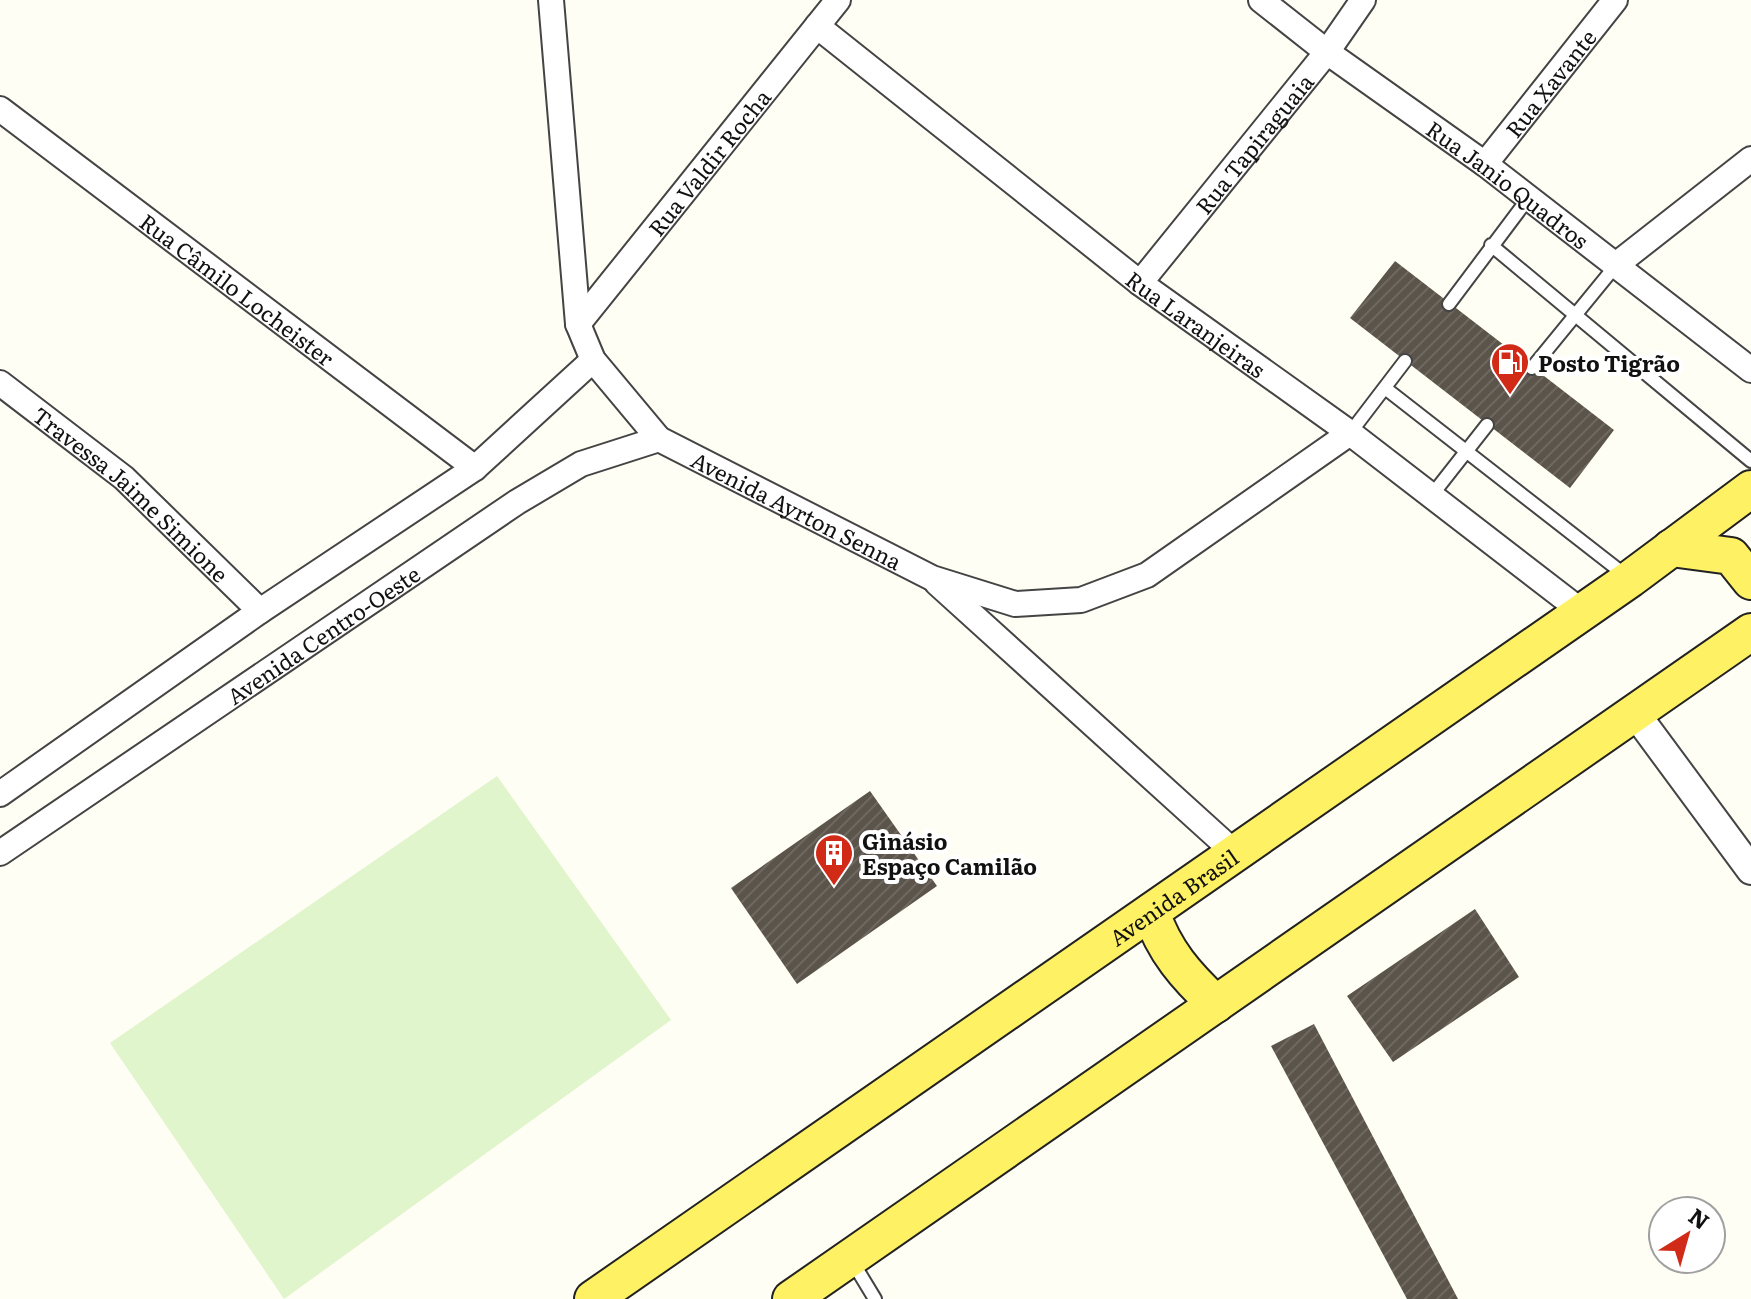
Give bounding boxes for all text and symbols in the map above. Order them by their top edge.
street label: Rua Xavante [1496,21,1603,144]
street label: Rua Tapiraguaia [1186,66,1320,220]
street label: Rua Valdir Rocha [639,81,777,242]
street label: Rua Janio Quadros [1420,111,1597,256]
street label: Rua Câmilo Locheister [134,204,342,373]
street label: Rua Laranjeiras [1119,262,1273,385]
fuel station icon: Posto Tigrão [1489,341,1531,396]
place label: Posto Tigrão [1538,346,1680,379]
street label: Travessa Jaime Simione [26,398,237,589]
street label: Avenida Ayrton Senna [686,442,908,577]
street label: Avenida Centro-Oeste [219,556,426,711]
place label: Ginásio Espaço Camilão [862,824,1037,882]
building icon: Ginásio Espaço Camilão [813,832,855,887]
street label: Avenida Brasil [1102,840,1244,953]
north arrow [1647,1195,1727,1275]
text: N [1683,1199,1717,1237]

